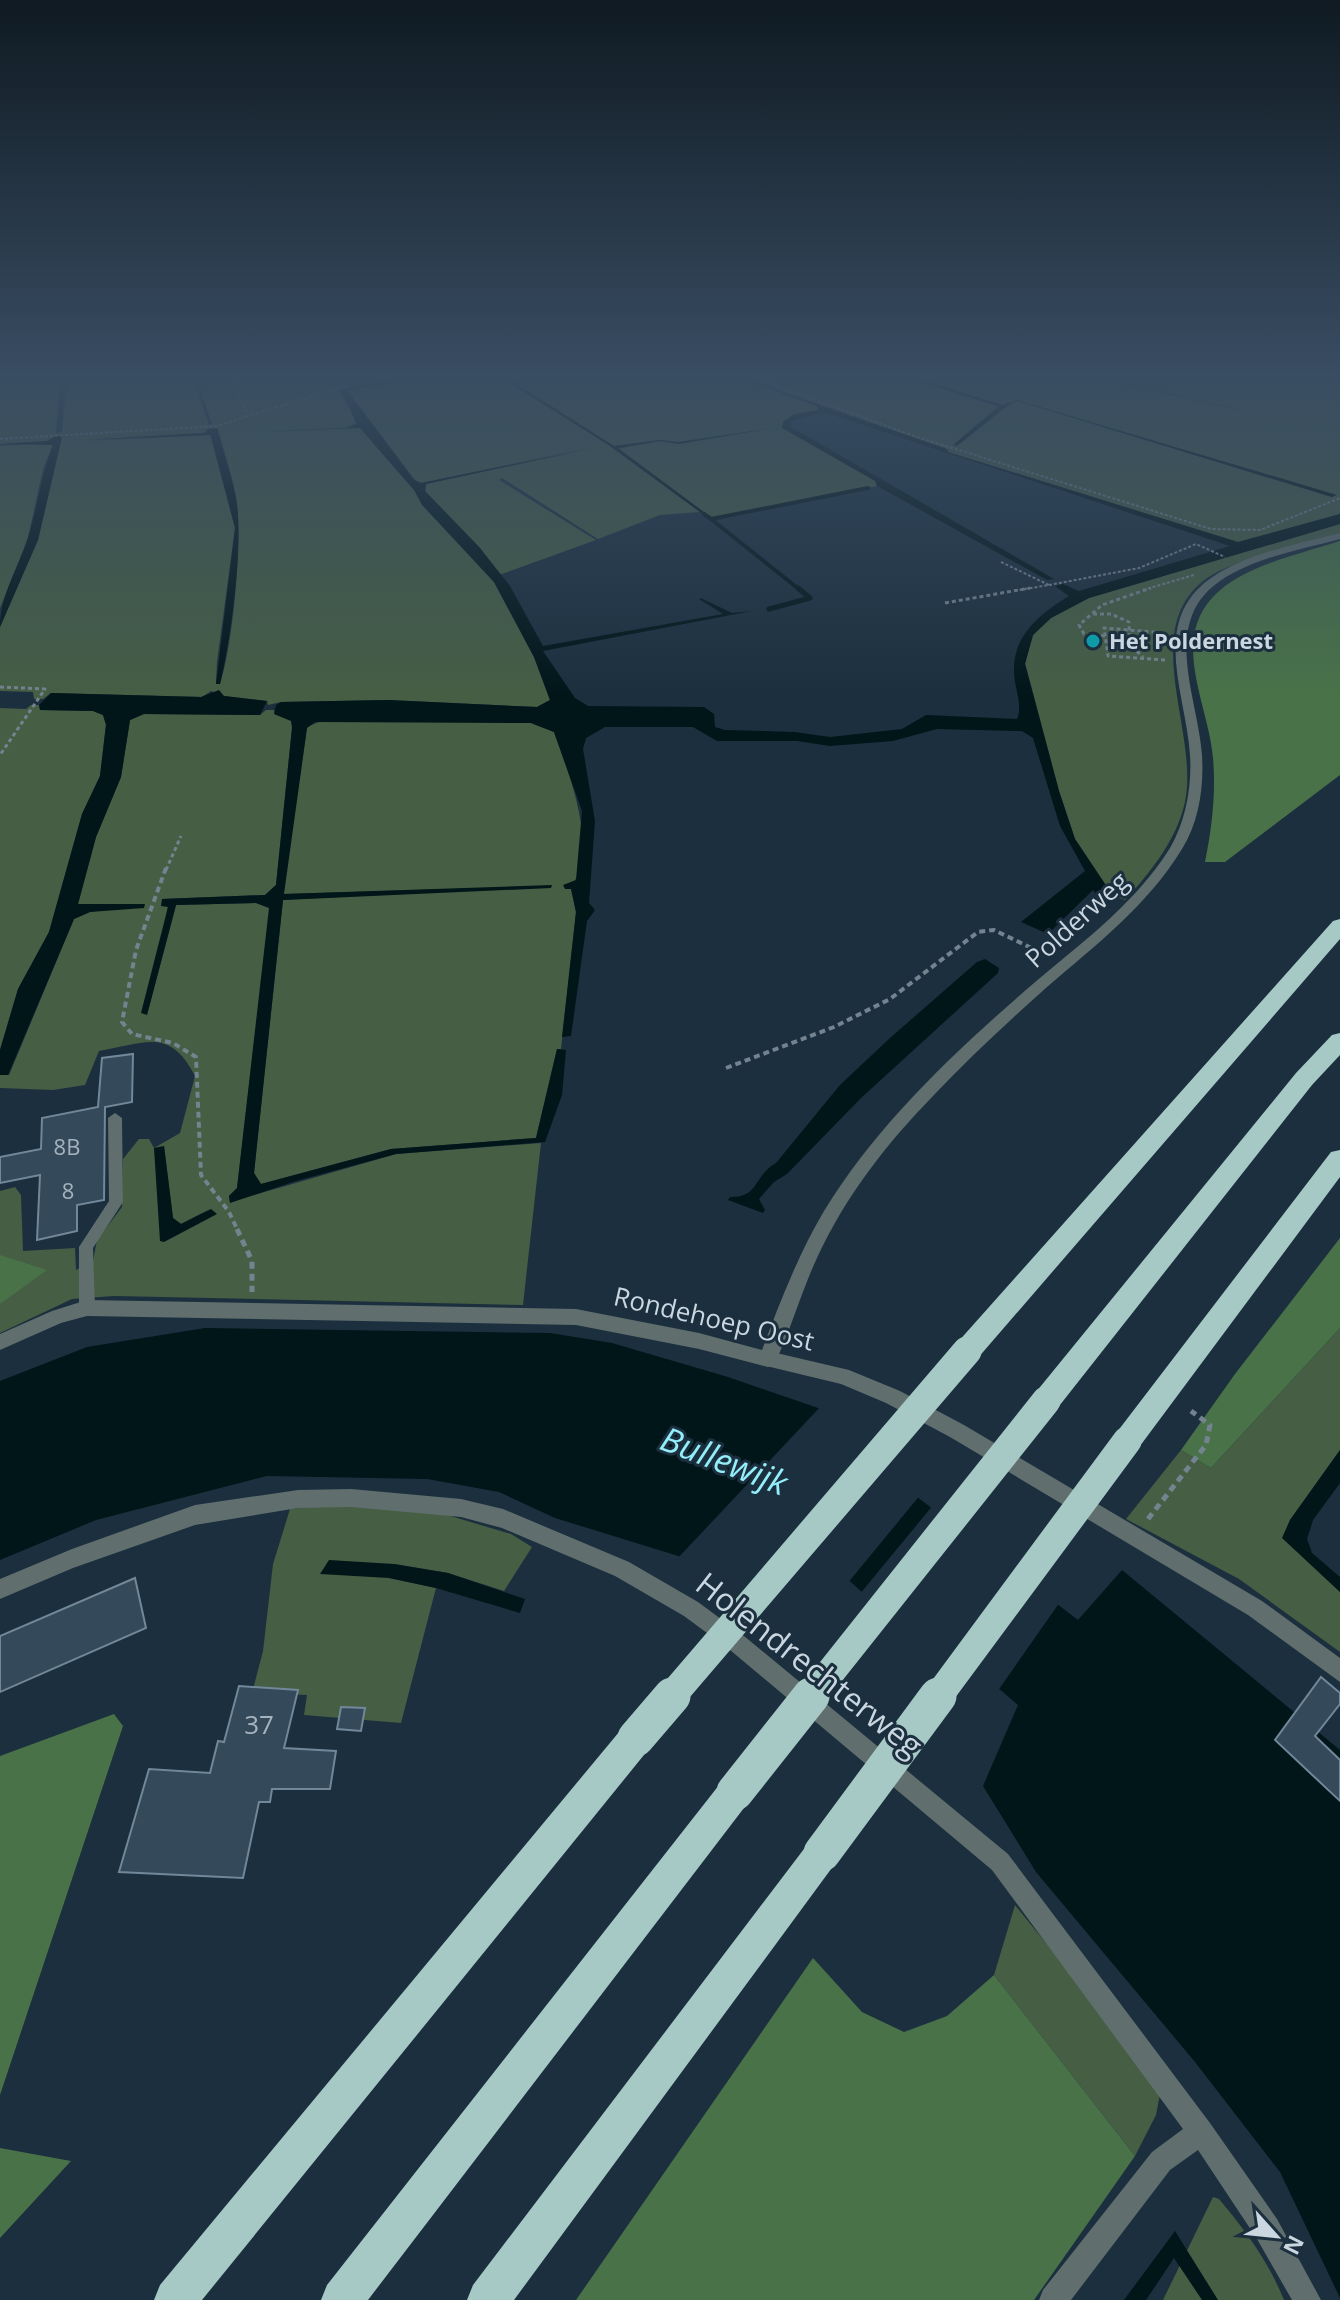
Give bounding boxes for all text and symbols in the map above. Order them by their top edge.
place label: Het Poldernest [1109,625,1273,655]
marker: Het Poldernest [1084,632,1102,650]
street label: Polderweg [1017,863,1136,975]
house number: 8B [54,1131,80,1161]
house number: 8 [62,1175,74,1205]
street label: Rondehoep Oost [611,1277,818,1359]
water label: Bullewijk [654,1415,796,1506]
street label: Holendrechterweg [688,1562,932,1766]
house number: 37 [244,1706,274,1742]
north arrow [1236,2196,1316,2276]
text: N [1277,2231,1312,2260]

